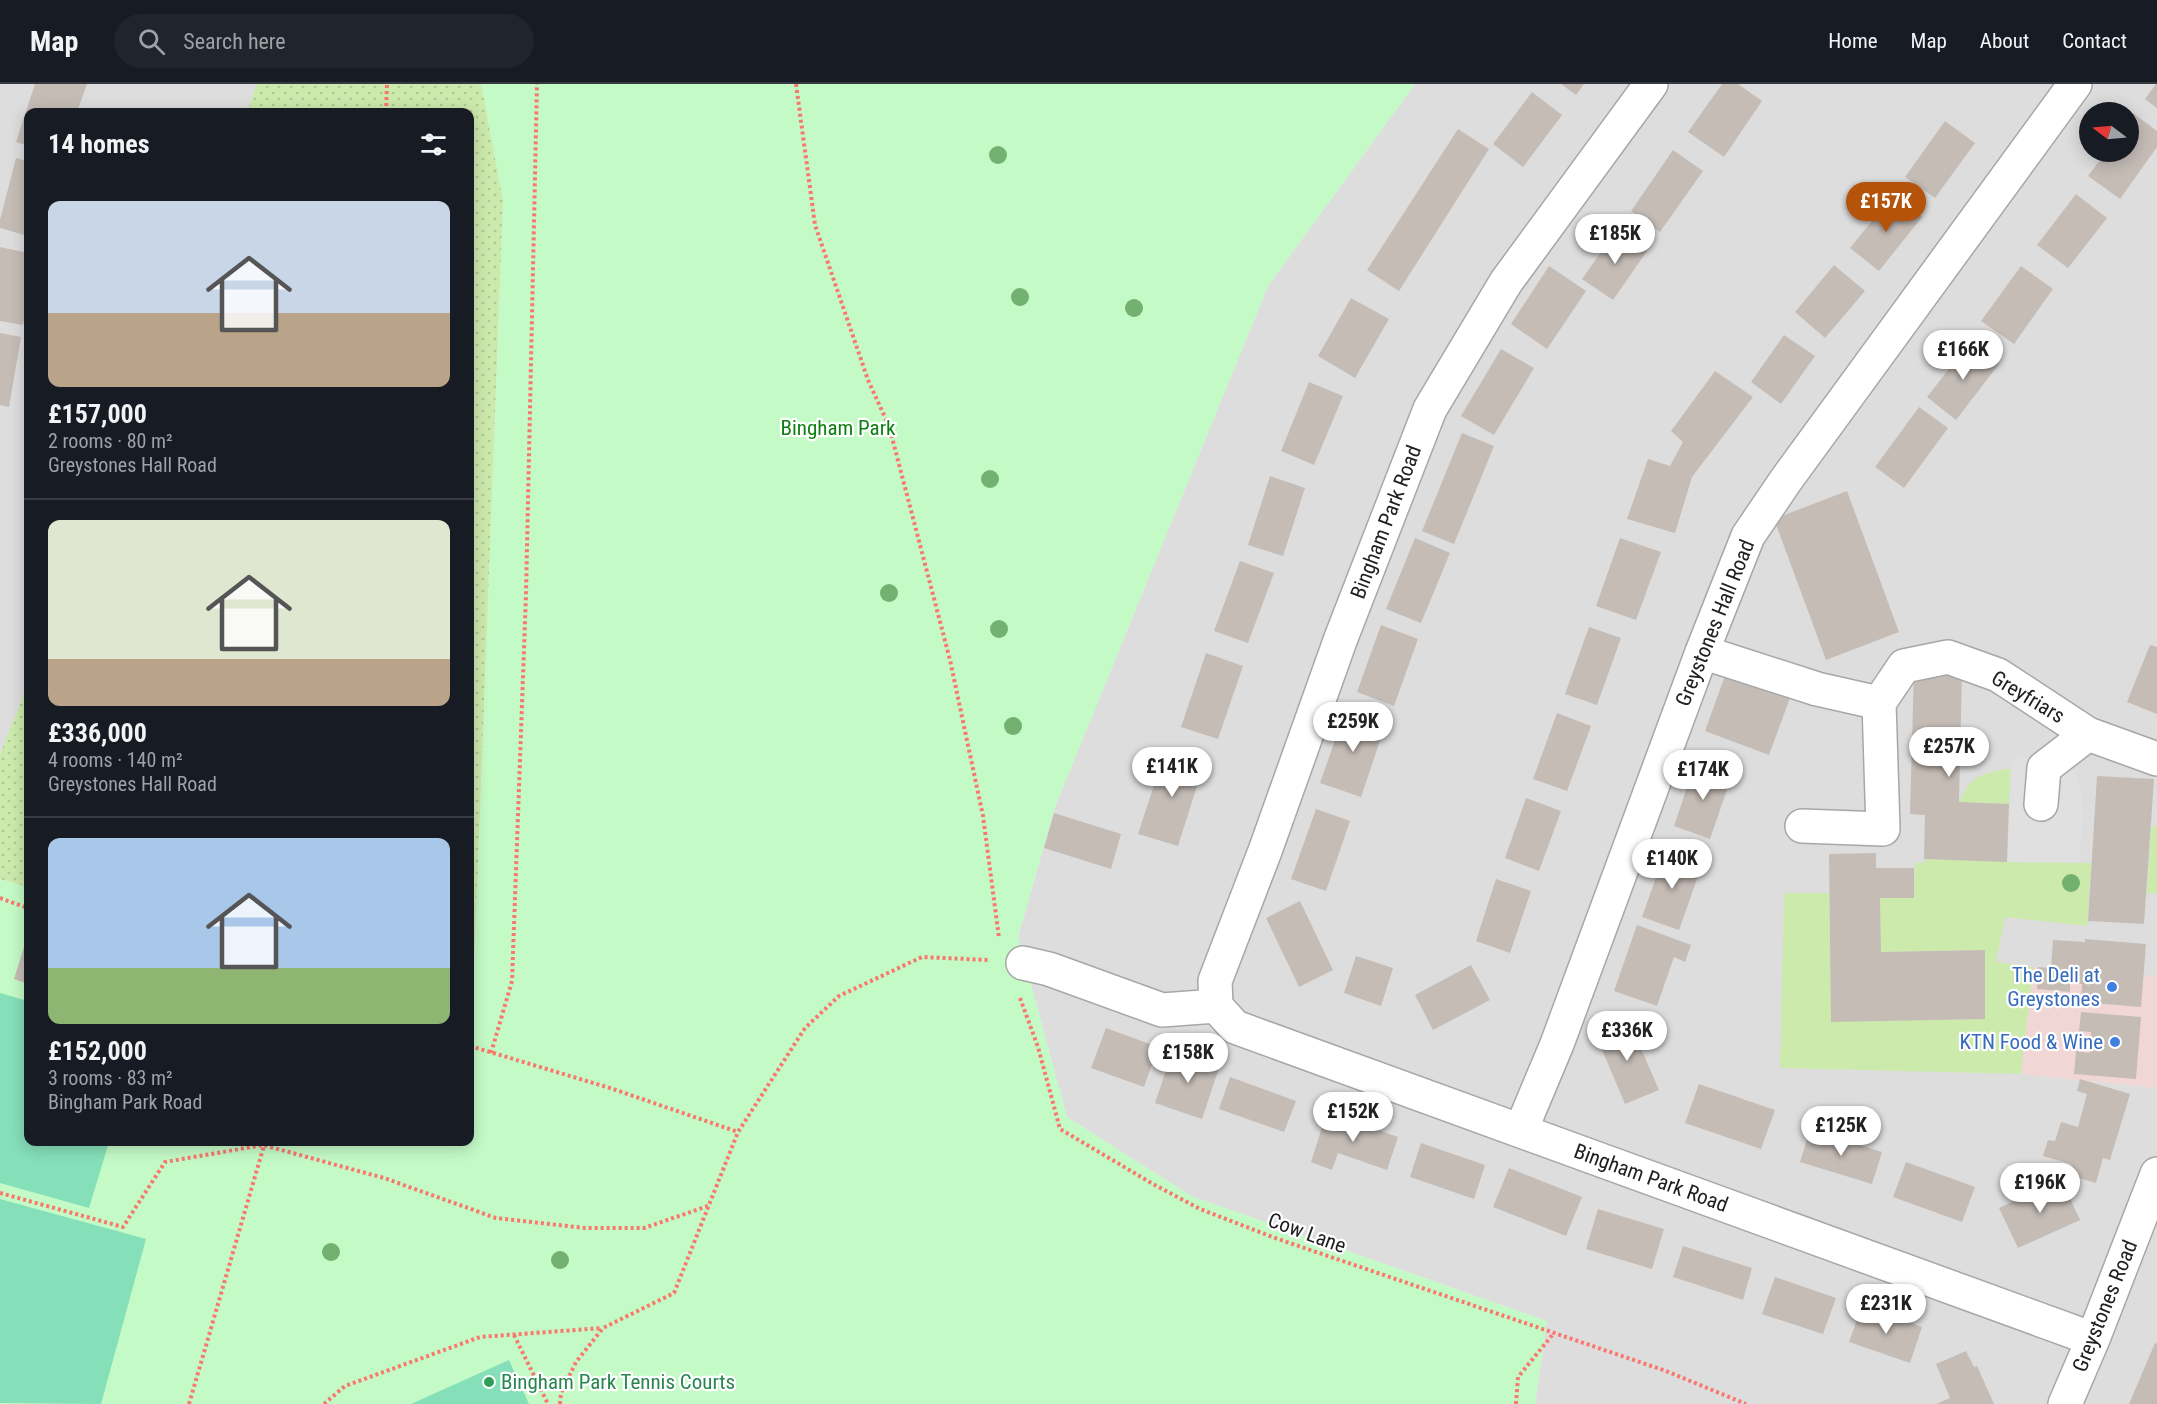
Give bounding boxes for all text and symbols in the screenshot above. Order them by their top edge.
search box [114,14,534,68]
text: Map [30,25,78,58]
icon: search [135,25,168,58]
text: Search here [183,29,286,54]
text: Home [1828,29,1878,53]
text: Map [1911,29,1947,53]
text: About [1980,29,2029,53]
text: Contact [2062,29,2127,53]
north arrow [2079,102,2139,162]
map controls [2079,102,2139,162]
icon: filters [417,128,450,161]
text: 14 homes [48,129,150,159]
pin: £157K [1844,182,1928,233]
text: £157K [1860,189,1912,213]
pin: £185K [1573,214,1657,265]
text: £185K [1589,221,1641,245]
icon: home [195,240,303,348]
pin: £166K [1921,330,2005,381]
text: £166K [1937,337,1989,361]
text: £157,000 [48,399,147,429]
park label: Bingham Park [780,416,896,440]
text: 2 rooms · 80 m² [48,429,173,453]
street label: Bingham Park Road [1346,442,1426,602]
text: Greystones Hall Road [48,453,217,477]
street label: Greystones Hall Road [1671,536,1759,710]
icon: home [195,559,303,667]
street label: Greyfriars [1987,666,2069,728]
pin: £259K [1311,702,1395,753]
text: £259K [1327,709,1379,733]
text: £336,000 [48,718,147,748]
pin: £257K [1907,727,1991,778]
text: £257K [1923,734,1975,758]
pin: £141K [1130,747,1214,798]
text: 4 rooms · 140 m² [48,748,183,772]
pin: £174K [1661,750,1745,801]
text: £141K [1146,754,1198,778]
text: £174K [1677,757,1729,781]
text: Greystones Hall Road [48,772,217,796]
pin: £140K [1630,839,1714,890]
text: £140K [1646,846,1698,870]
icon: home [195,877,303,985]
place label: The Deli at Greystones [2007,963,2100,1011]
marker: The Deli at Greystones [2105,980,2119,994]
pin: £336K [1585,1011,1669,1062]
text: £336K [1601,1018,1653,1042]
place label: KTN Food & Wine [1960,1030,2103,1054]
pin: £158K [1146,1033,1230,1084]
marker: KTN Food & Wine [2108,1035,2122,1049]
text: £152,000 [48,1036,147,1066]
text: £158K [1162,1040,1214,1064]
text: 3 rooms · 83 m² [48,1066,173,1090]
text: Bingham Park Road [48,1090,202,1114]
pin: £152K [1311,1092,1395,1143]
text: £152K [1327,1099,1379,1123]
pin: £125K [1799,1106,1883,1157]
text: £125K [1815,1113,1867,1137]
street label: Bingham Park Road [1571,1139,1731,1217]
pin: £196K [1998,1163,2082,1214]
text: £196K [2014,1170,2066,1194]
street label: Cow Lane [1265,1208,1349,1258]
street label: Greystones Road [2068,1237,2142,1375]
pin: £231K [1844,1284,1928,1335]
text: £231K [1860,1291,1912,1315]
place label: Bingham Park Tennis Courts [501,1370,735,1394]
marker: Bingham Park Tennis Courts [482,1375,496,1389]

